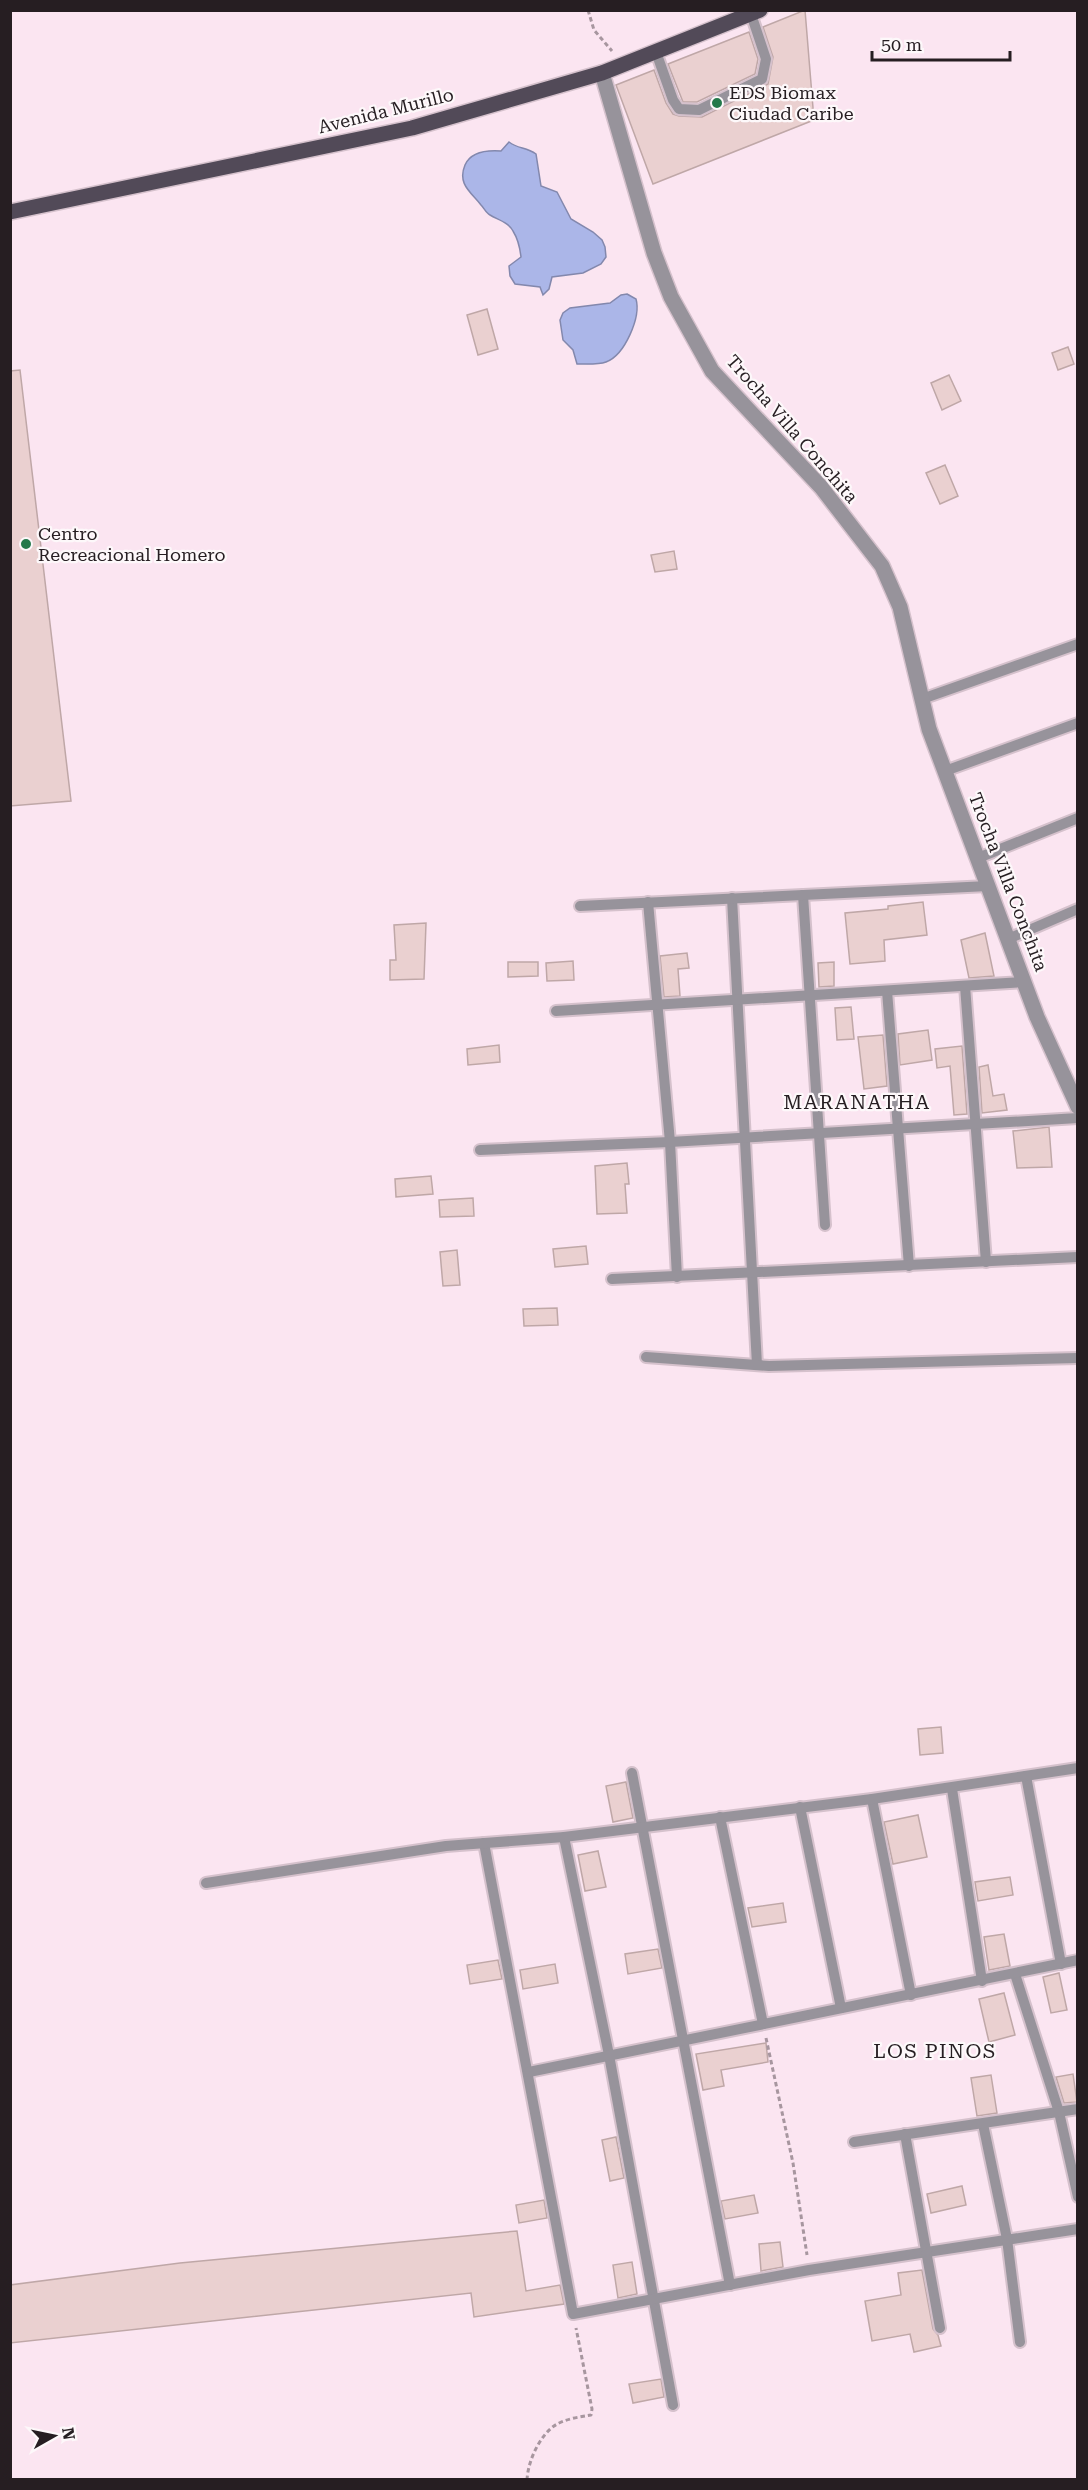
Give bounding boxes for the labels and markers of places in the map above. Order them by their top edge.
place label: EDS Biomax Ciudad Caribe [729,82,854,124]
marker: EDS Biomax Ciudad Caribe [710,96,724,110]
place label: Centro Recreacional Homero [38,523,226,565]
marker: Centro Recreacional Homero [19,537,33,551]

